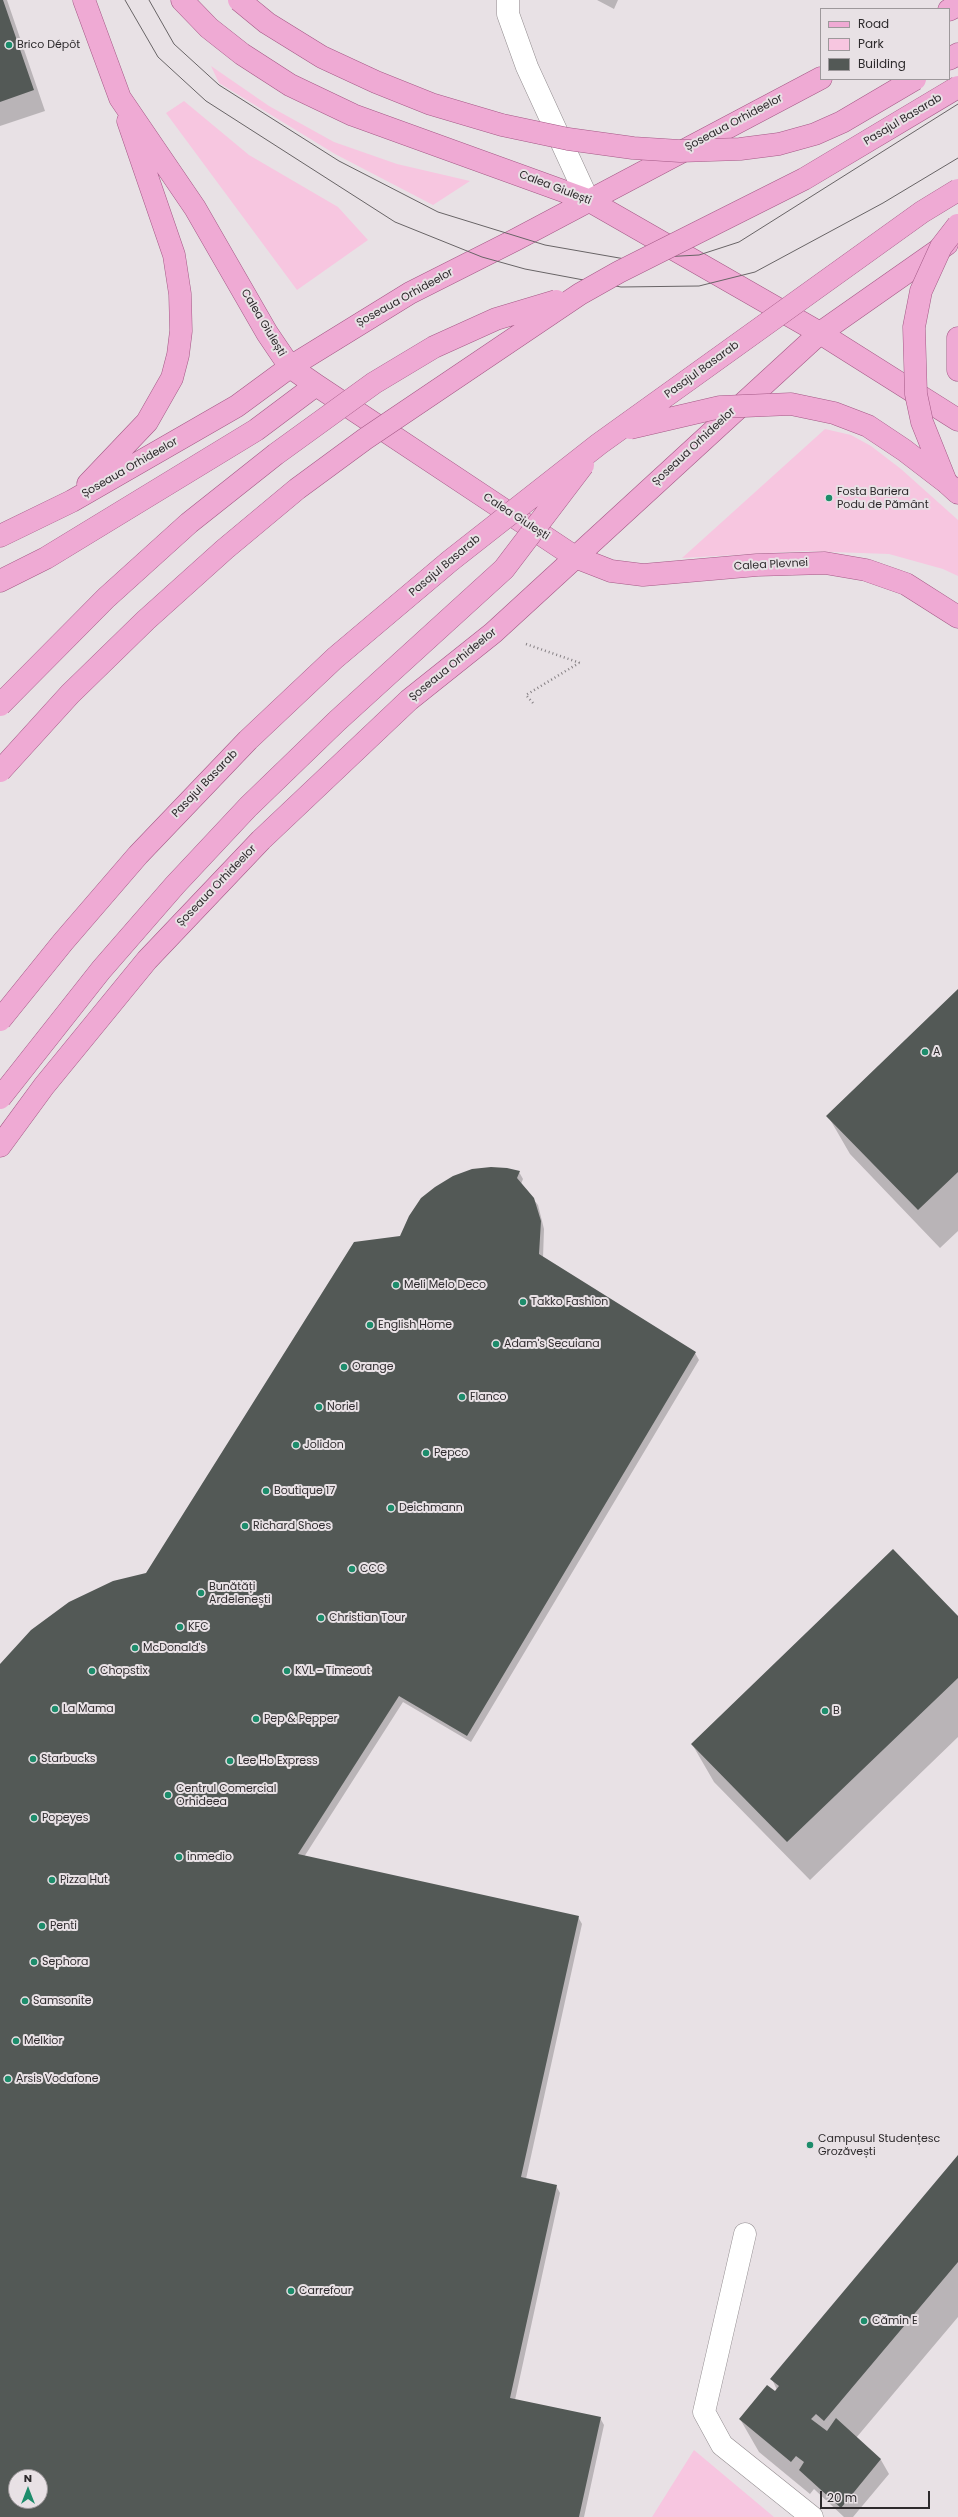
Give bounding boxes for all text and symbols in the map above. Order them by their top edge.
legend [820,8,950,80]
text: Road [858,15,889,32]
text: Park [858,35,884,52]
place label: Brico Dépôt [17,38,80,52]
marker: Brico Dépôt [4,40,14,50]
text: Building [858,55,906,72]
street label: Pasajul Basarab [862,91,944,149]
street label: Șoseaua Orhideelor [683,92,785,154]
street label: Calea Giulești [517,168,593,208]
street label: Șoseaua Orhideelor [354,266,456,330]
street label: Calea Giulești [238,287,288,359]
street label: Pasajul Basarab [662,339,742,401]
street label: Șoseaua Orhideelor [650,405,738,489]
street label: Șoseaua Orhideelor [80,435,180,501]
place label: Fosta Bariera Podu de Pământ [837,485,929,511]
street label: Calea Giulești [480,491,552,543]
marker: Fosta Bariera Podu de Pământ [824,493,834,503]
street label: Pasajul Basarab [407,532,483,600]
street label: Calea Plevnei [733,556,809,574]
street label: Șoseaua Orhideelor [407,626,499,704]
street label: Pasajul Basarab [169,748,241,820]
street label: Șoseaua Orhideelor [175,842,259,930]
place label: A [933,1045,940,1059]
marker: A [920,1047,930,1057]
place label: Meli Melo Deco [404,1278,486,1292]
marker: Meli Melo Deco [391,1280,401,1290]
place label: Takko Fashion [531,1295,608,1309]
marker: Takko Fashion [518,1297,528,1307]
place label: English Home [378,1318,452,1332]
marker: English Home [365,1320,375,1330]
place label: Adam's Secuiana [504,1337,600,1351]
marker: Adam's Secuiana [491,1339,501,1349]
place label: Orange [352,1360,393,1374]
marker: Orange [339,1362,349,1372]
place label: Flanco [470,1390,506,1404]
marker: Flanco [457,1392,467,1402]
place label: Noriel [327,1400,358,1414]
marker: Noriel [314,1402,324,1412]
place label: Jolidon [304,1438,344,1452]
marker: Jolidon [291,1440,301,1450]
place label: Pepco [434,1446,468,1460]
marker: Pepco [421,1448,431,1458]
place label: Boutique 17 [274,1484,335,1498]
marker: Boutique 17 [261,1486,271,1496]
place label: Deichmann [399,1501,463,1515]
marker: Deichmann [386,1503,396,1513]
place label: Richard Shoes [253,1519,331,1533]
marker: Richard Shoes [240,1521,250,1531]
place label: CCC [360,1562,385,1576]
marker: CCC [347,1564,357,1574]
place label: Bunătăți Ardelenești [209,1580,271,1606]
marker: Bunătăți Ardelenești [196,1588,206,1598]
place label: Christian Tour [329,1611,405,1625]
marker: Christian Tour [316,1613,326,1623]
place label: KFC [188,1620,209,1634]
marker: KFC [175,1622,185,1632]
place label: McDonald's [143,1641,206,1655]
marker: McDonald's [130,1643,140,1653]
place label: Chopstix [100,1664,148,1678]
place label: KVL - Timeout [295,1664,371,1678]
marker: Chopstix [87,1666,97,1676]
marker: KVL - Timeout [282,1666,292,1676]
place label: La Mama [63,1702,114,1716]
marker: La Mama [50,1704,60,1714]
place label: B [833,1704,840,1718]
marker: B [820,1706,830,1716]
place label: Pep & Pepper [264,1712,338,1726]
marker: Pep & Pepper [251,1714,261,1724]
place label: Starbucks [41,1752,96,1766]
marker: Starbucks [28,1754,38,1764]
place label: Lee Ho Express [238,1754,318,1768]
marker: Lee Ho Express [225,1756,235,1766]
place label: Centrul Comercial Orhideea [176,1782,276,1808]
marker: Centrul Comercial Orhideea [163,1790,173,1800]
place label: Popeyes [42,1811,88,1825]
marker: Popeyes [29,1813,39,1823]
place label: inmedio [187,1850,232,1864]
marker: inmedio [174,1852,184,1862]
place label: Pizza Hut [60,1873,108,1887]
marker: Pizza Hut [47,1875,57,1885]
place label: Penti [50,1919,77,1933]
marker: Penti [37,1921,47,1931]
place label: Sephora [42,1955,88,1969]
marker: Sephora [29,1957,39,1967]
place label: Samsonite [33,1994,92,2008]
marker: Samsonite [20,1996,30,2006]
place label: Melkior [24,2034,63,2048]
marker: Melkior [11,2036,21,2046]
place label: Arsis Vodafone [16,2072,99,2086]
marker: Arsis Vodafone [3,2074,13,2084]
place label: Campusul Studențesc Grozăvești [818,2132,940,2158]
marker: Campusul Studențesc Grozăvești [805,2140,815,2150]
place label: Carrefour [299,2284,352,2298]
marker: Carrefour [286,2286,296,2296]
place label: Cămin E [872,2314,918,2328]
marker: Cămin E [859,2316,869,2326]
north arrow [8,2469,48,2509]
text: N [24,2470,32,2486]
scale bar [822,2483,932,2509]
text: 20 m [827,2489,857,2506]

